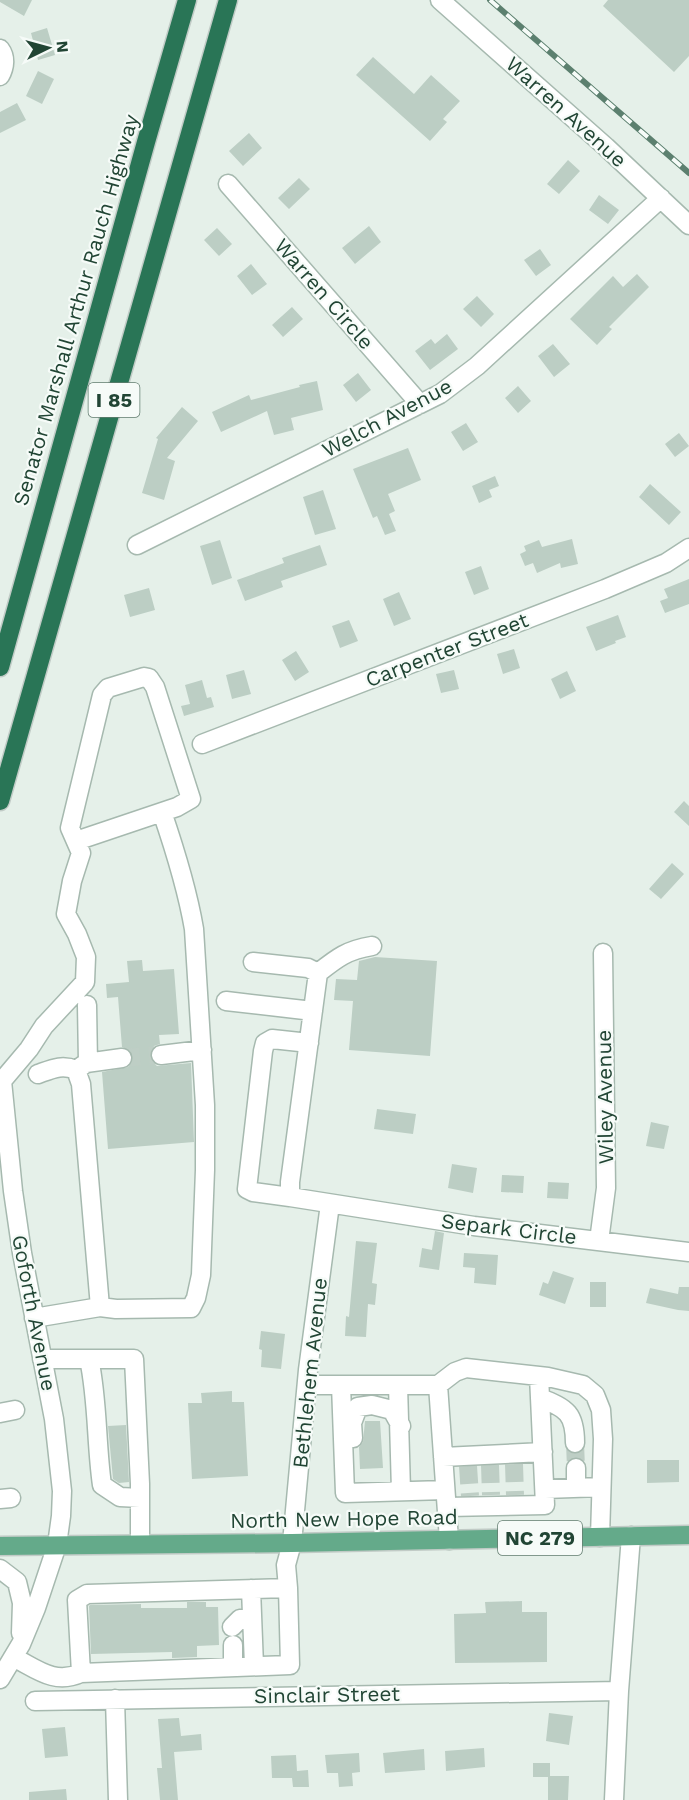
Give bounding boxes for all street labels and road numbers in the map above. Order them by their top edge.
street label: Warren Avenue [501,51,632,172]
street label: Senator Marshall Arthur Rauch Highway [8,111,144,508]
street label: Warren Circle [269,233,379,354]
street label: Welch Avenue [318,373,456,462]
road number: I 85 [88,383,140,417]
street label: Carpenter Street [362,607,532,692]
street label: Wiley Avenue [591,1029,618,1165]
street label: Separk Circle [440,1208,578,1249]
street label: Goforth Avenue [7,1233,62,1393]
street label: Bethlehem Avenue [287,1276,332,1470]
street label: North New Hope Road [230,1504,458,1533]
road number: NC 279 [498,1521,582,1555]
street label: Sinclair Street [254,1681,400,1708]

